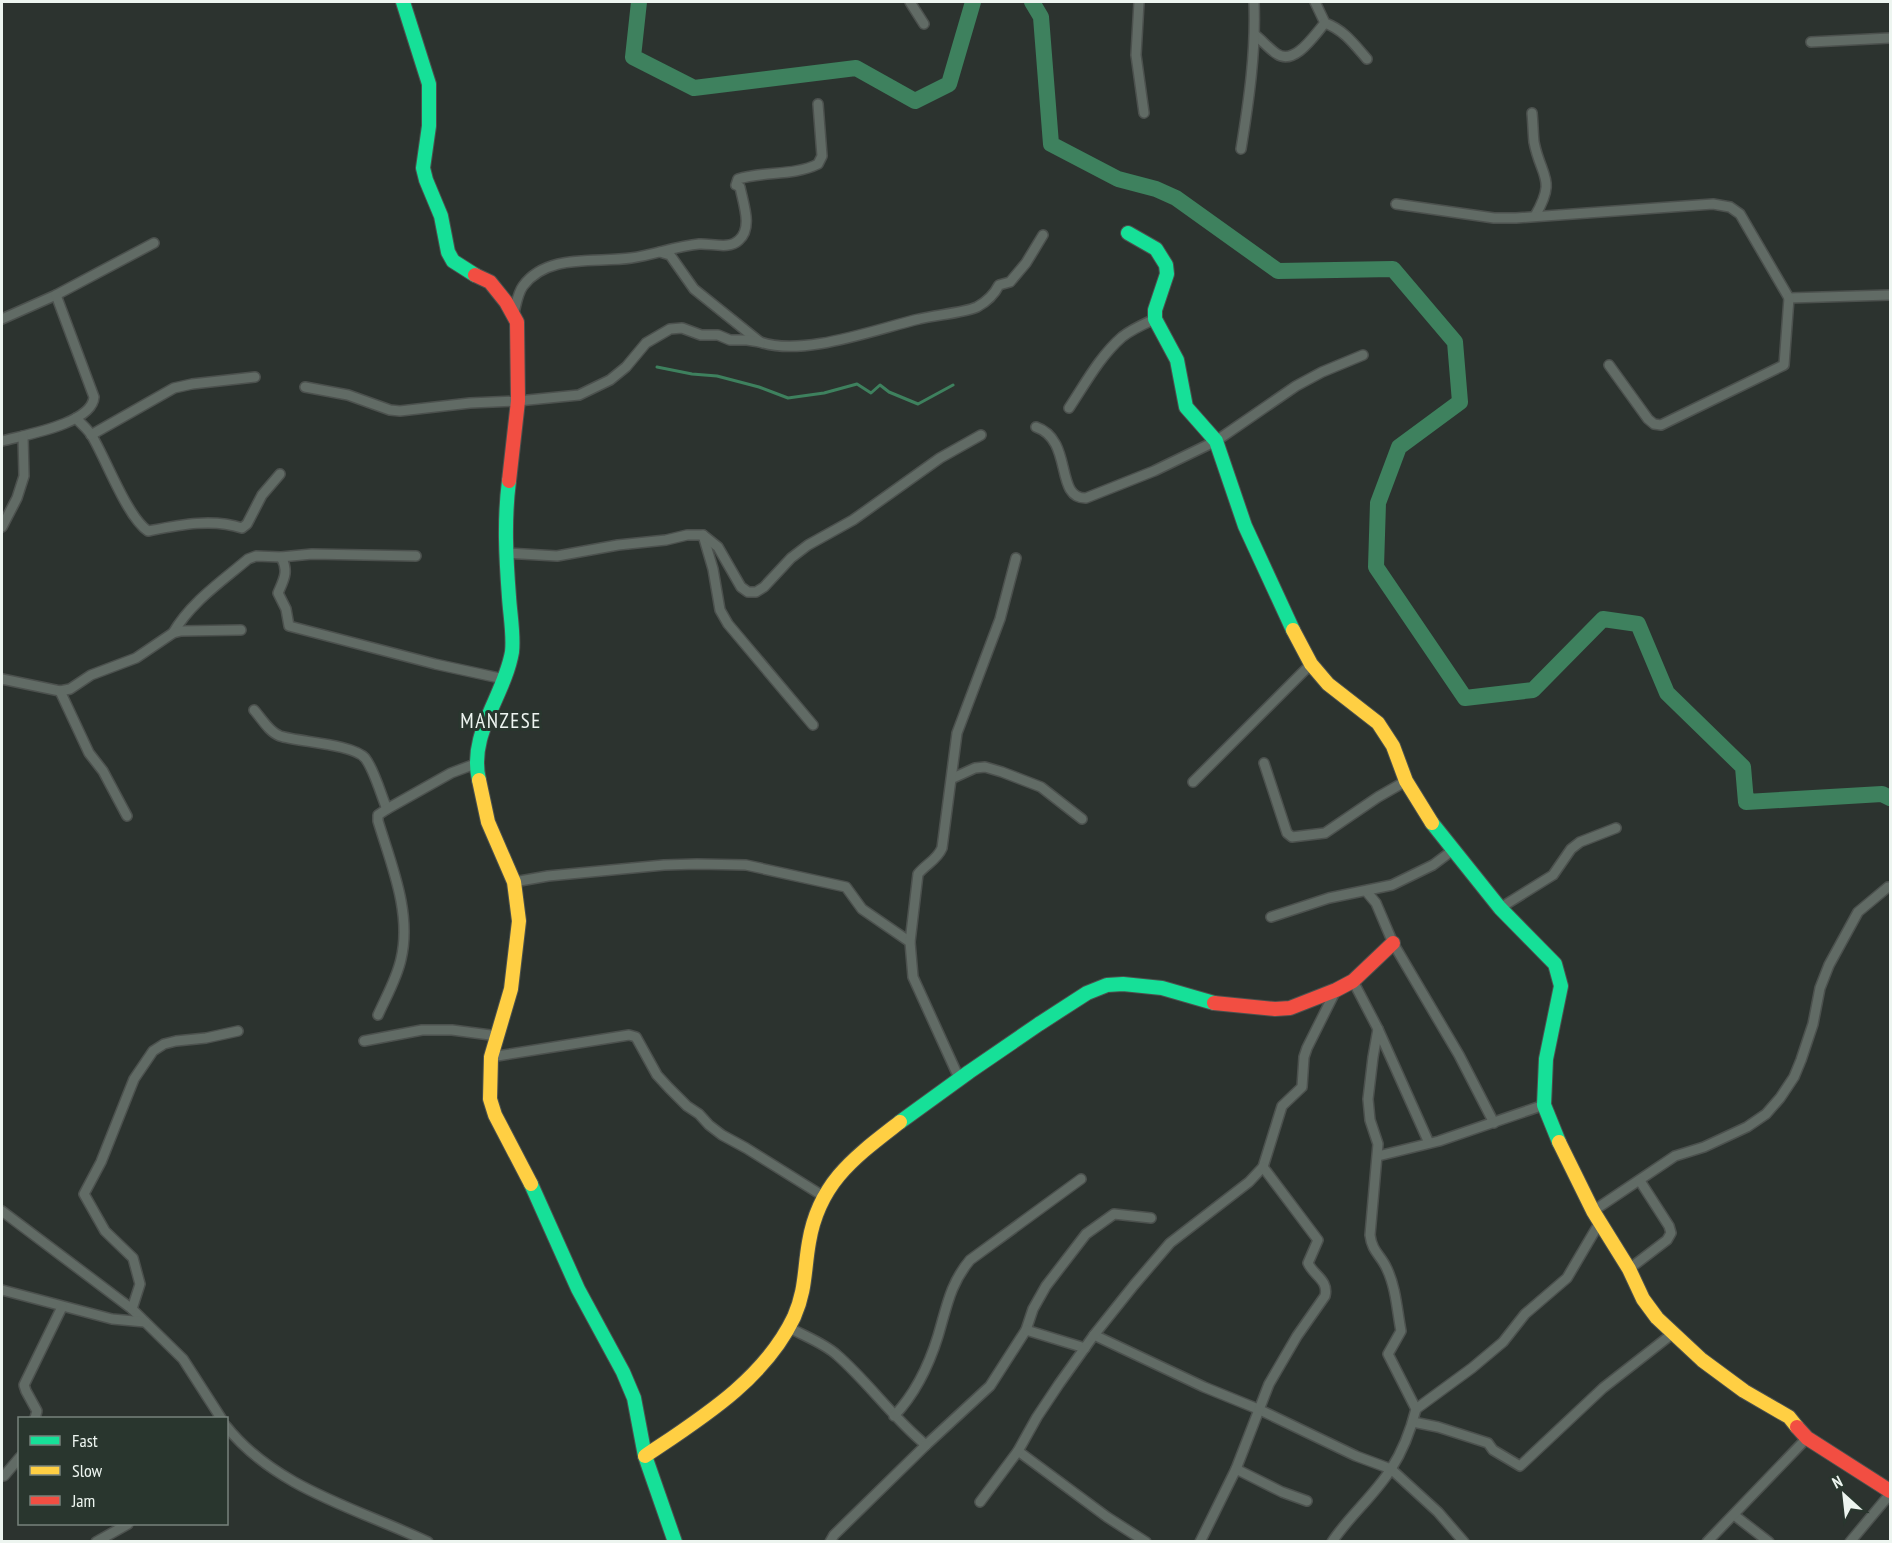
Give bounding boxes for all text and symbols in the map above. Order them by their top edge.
district label: MANZESE [460,707,542,734]
legend [18,1417,228,1525]
text: Fast [72,1429,98,1452]
text: Slow [72,1459,103,1482]
north arrow [1814,1465,1874,1525]
text: N [1829,1471,1846,1493]
text: Jam [71,1489,95,1512]

